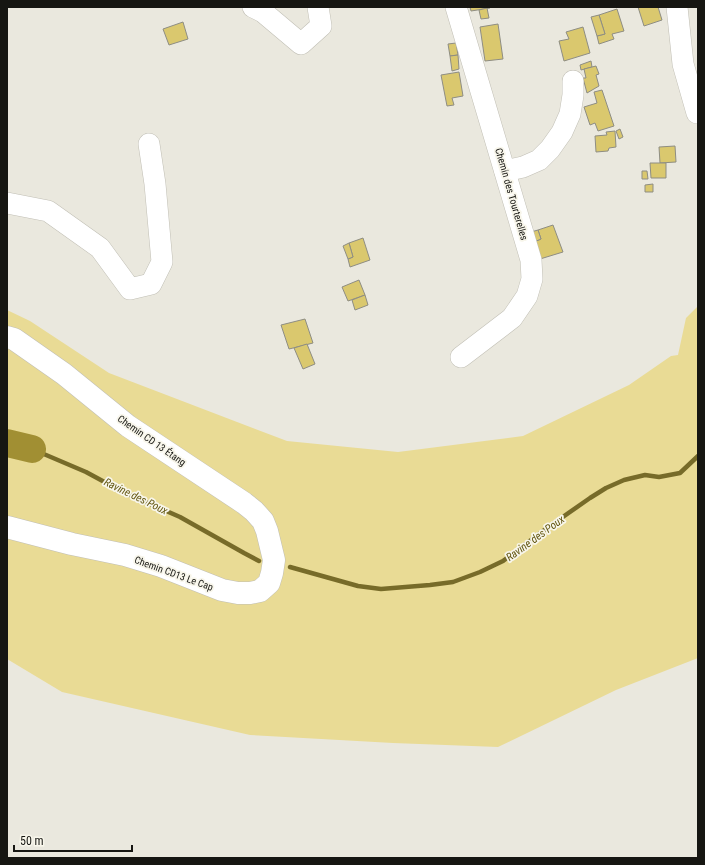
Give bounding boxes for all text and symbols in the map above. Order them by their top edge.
street label: Chemin des Tourterelles [493,147,530,242]
street label: Chemin CD 13 Étang [116,412,188,468]
water label: Ravine des Poux [102,475,170,518]
water label: Ravine des Poux [504,513,567,564]
street label: Chemin CD13 Le Cap [133,554,215,593]
scale bar [14,827,132,853]
text: 50 m [20,834,44,848]

